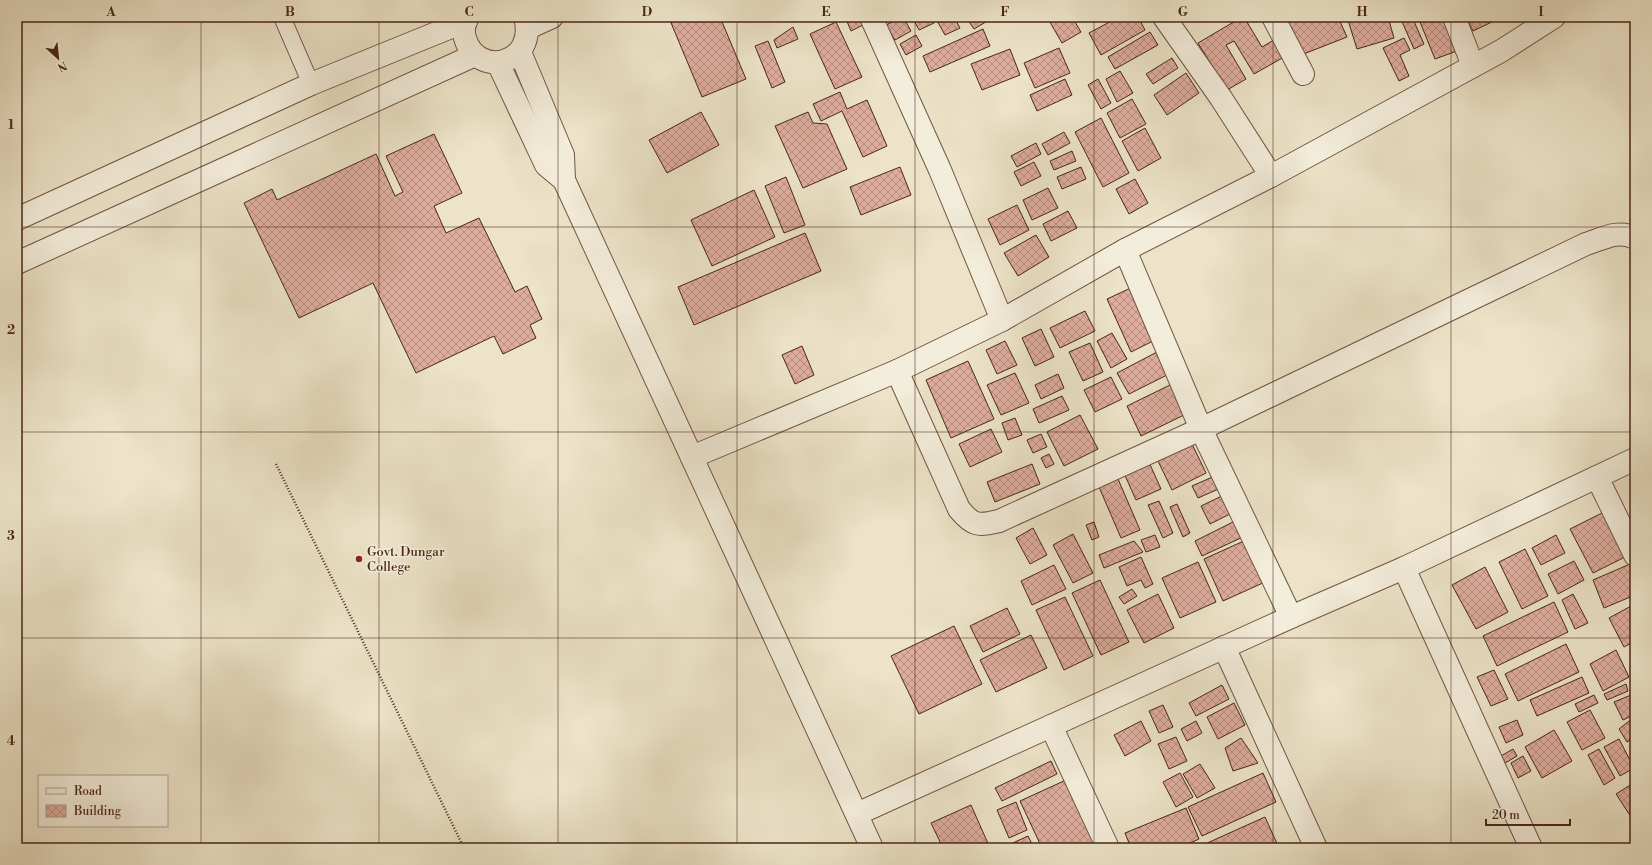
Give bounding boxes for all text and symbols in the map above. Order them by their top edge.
text: A [105,4,116,20]
text: B [285,4,295,20]
text: C [464,4,474,20]
text: D [642,4,652,20]
text: E [821,4,831,20]
text: F [1000,4,1010,20]
text: G [1178,4,1189,20]
text: H [1357,4,1368,20]
text: I [1538,4,1544,20]
north arrow [38,38,78,78]
text: N [55,58,69,74]
text: 1 [8,117,15,133]
text: 2 [7,322,15,338]
text: 3 [7,528,15,544]
place label: Govt. Dungar College [367,544,445,575]
marker: Govt. Dungar College [354,554,364,564]
text: 4 [7,733,16,749]
legend [38,775,168,827]
text: Road [74,784,102,799]
scale bar [1486,801,1570,827]
text: Building [73,804,122,819]
text: 20 m [1492,808,1520,823]

